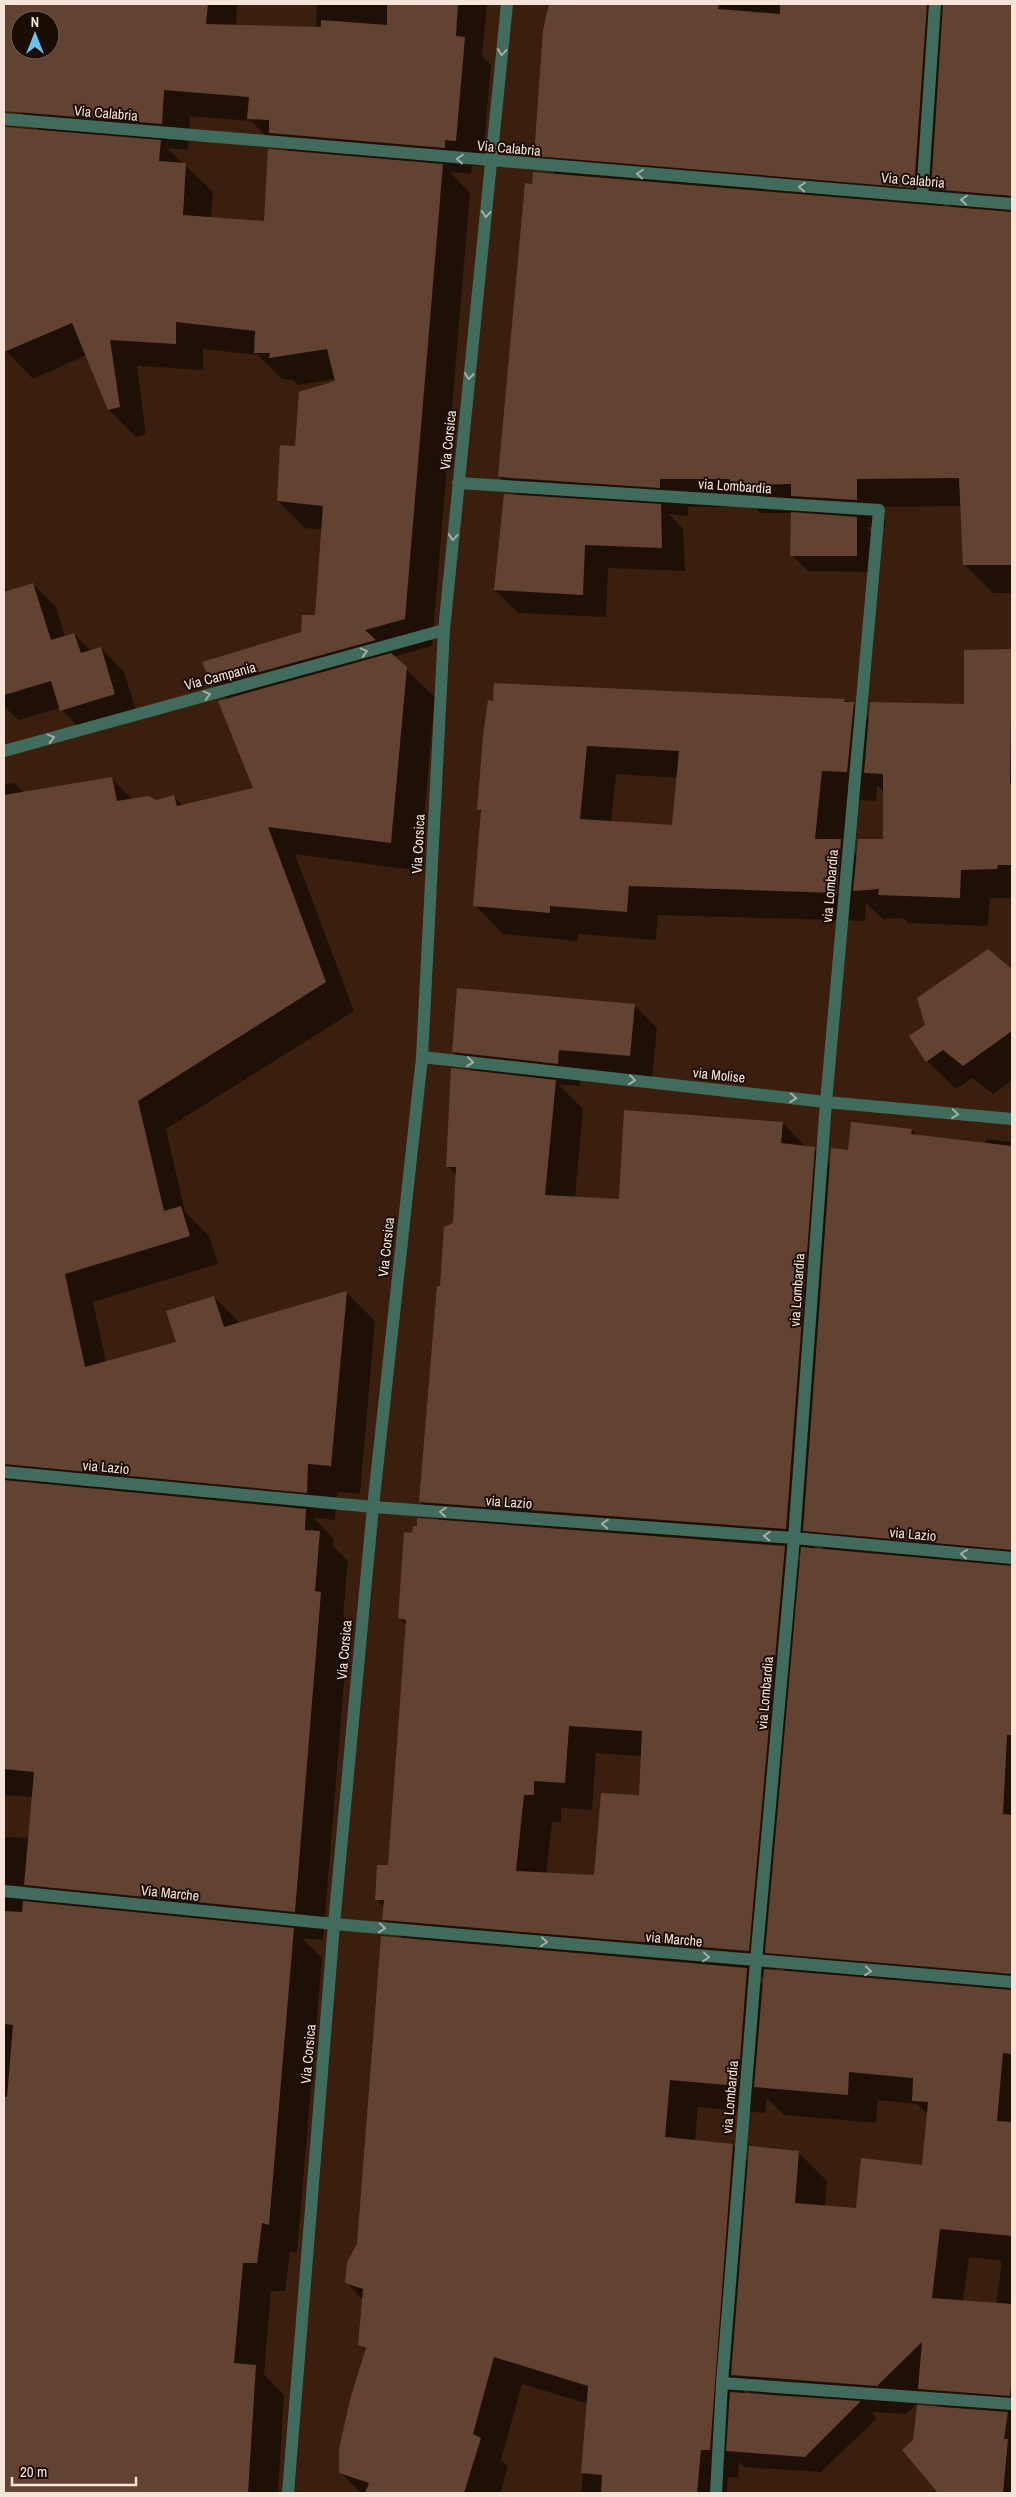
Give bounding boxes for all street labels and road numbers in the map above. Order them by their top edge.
street label: Via Calabria [74,101,139,125]
street label: Via Calabria [477,136,542,160]
street label: Via Calabria [881,168,946,192]
street label: Via Corsica [436,409,460,471]
street label: via Lombardia [698,474,773,498]
street label: Via Campania [182,658,258,694]
street label: Via Corsica [407,813,429,874]
street label: via Lombardia [818,848,842,923]
street label: via Molise [692,1063,746,1087]
street label: Via Corsica [374,1216,398,1278]
street label: via Lombardia [785,1252,809,1327]
street label: via Lazio [82,1456,130,1478]
street label: via Lazio [485,1491,533,1513]
street label: via Lazio [889,1523,937,1545]
street label: Via Corsica [332,1619,356,1681]
street label: via Lombardia [753,1655,777,1730]
street label: Via Marche [140,1881,200,1905]
street label: via Marche [645,1928,703,1950]
street label: Via Corsica [296,2023,320,2085]
street label: via Lombardia [718,2059,742,2134]

